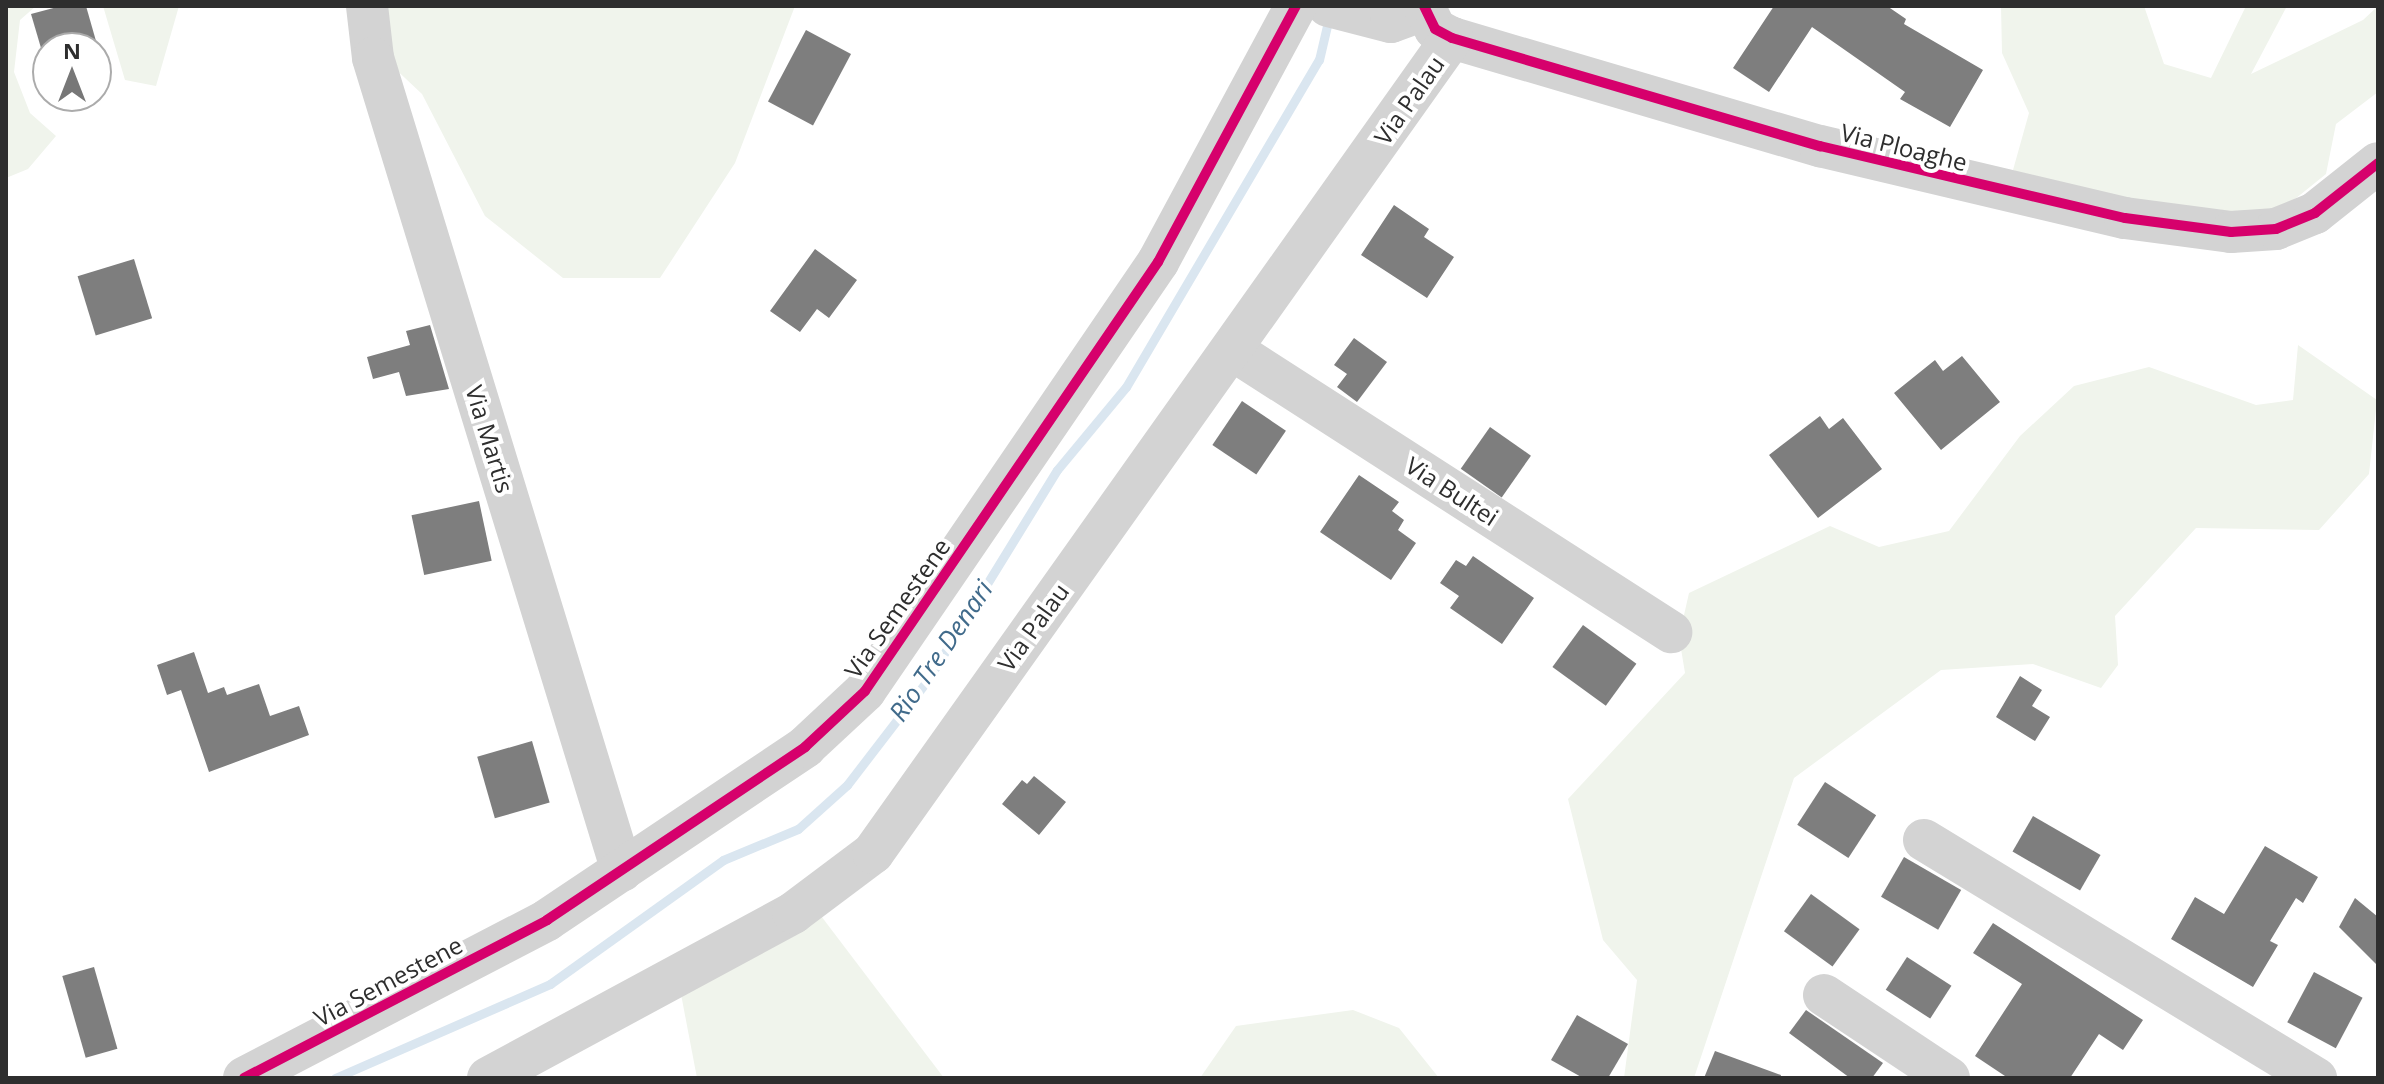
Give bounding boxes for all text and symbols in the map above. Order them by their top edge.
north arrow [32,32,112,112]
text: N [63,35,81,65]
street label: Via Palau [1368,50,1450,150]
street label: Via Ploaghe [1838,117,1970,177]
street label: Via Martis [460,382,520,496]
street label: Via Bultei [1400,451,1504,531]
street label: Via Semestene [838,533,956,683]
water label: Rio Tre Denari [883,575,999,727]
street label: Via Palau [991,577,1075,677]
street label: Via Semestene [309,930,467,1032]

